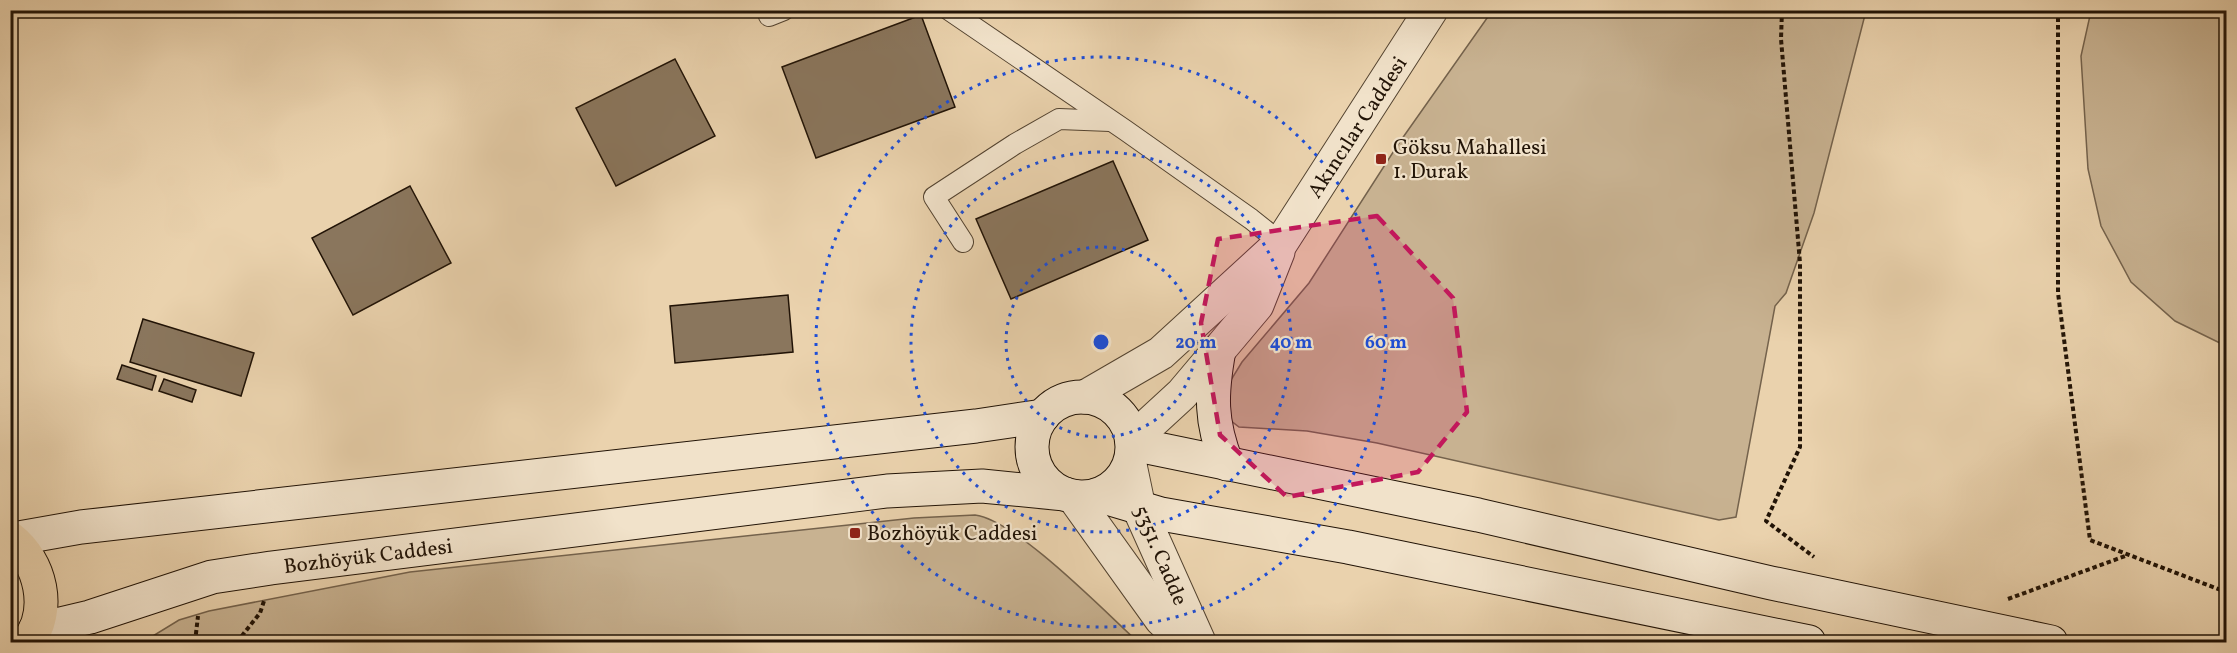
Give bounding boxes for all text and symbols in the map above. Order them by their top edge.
street label: Akıncılar Caddesi [1302,51,1415,204]
place label: Göksu Mahallesi 1. Durak [1393,134,1547,187]
marker: Göksu Mahallesi 1. Durak [1374,152,1388,166]
text: 20 m [1175,331,1217,356]
text: 40 m [1270,331,1312,356]
text: 60 m [1365,331,1407,356]
centre of rings [1091,332,1111,352]
street label: 5351. Cadde [1126,501,1194,610]
place label: Bozhöyük Caddesi [867,520,1037,549]
marker: Bozhöyük Caddesi [848,526,862,540]
street label: Bozhöyük Caddesi [282,533,454,582]

